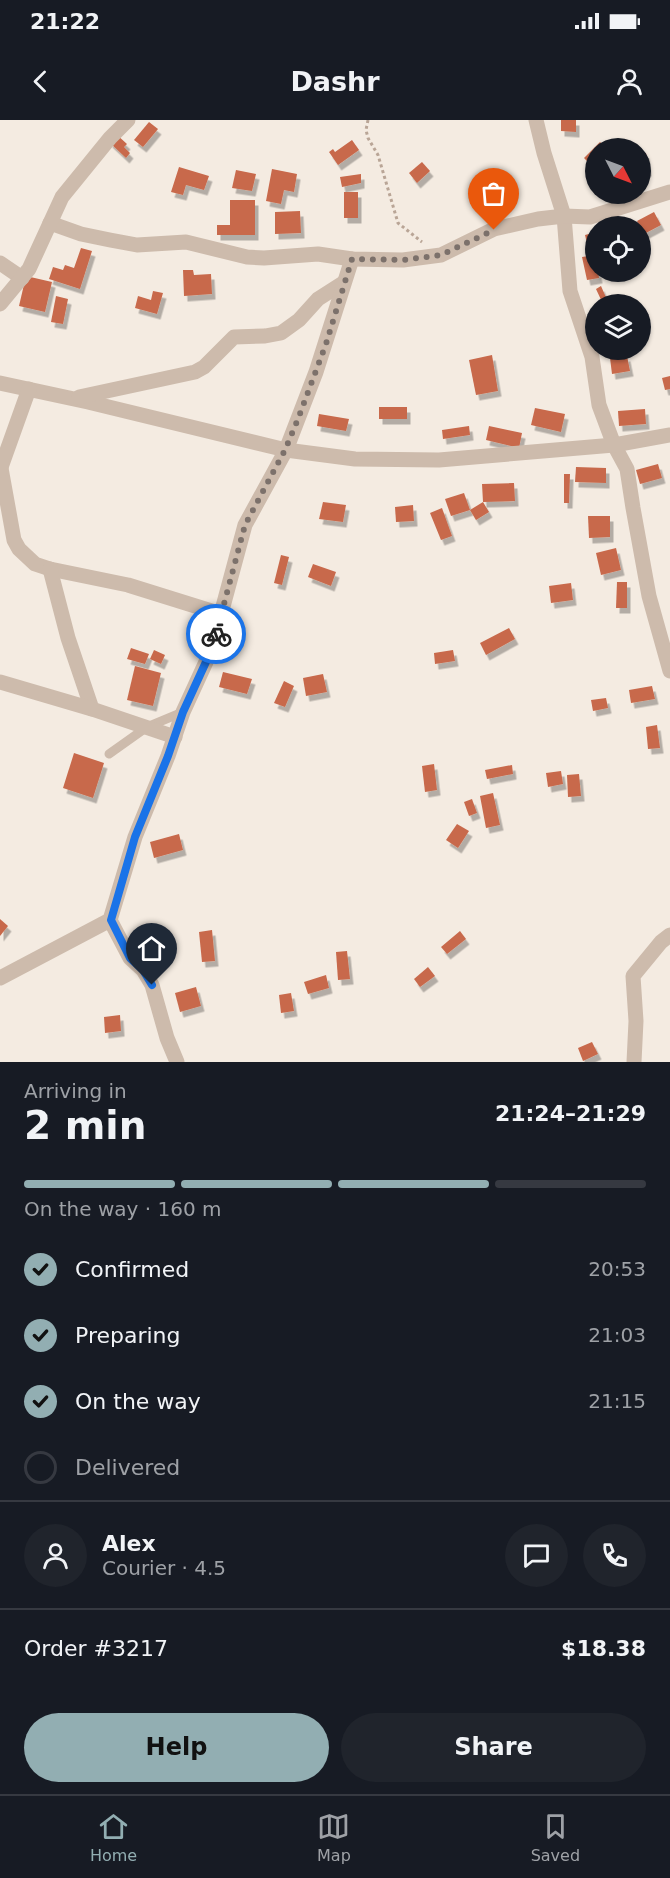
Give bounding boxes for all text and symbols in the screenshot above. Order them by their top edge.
text: 21:22 [30,9,100,34]
icon: back [24,65,57,98]
icon: person [613,65,646,98]
text: Dashr [290,66,380,97]
north arrow [585,138,651,204]
map controls [585,138,651,360]
pin [468,168,519,230]
icon: bag [477,177,510,210]
button: locate [585,216,651,282]
button: layers [585,294,651,360]
courier [186,604,246,664]
icon: bike [200,618,233,651]
pin [126,923,177,985]
icon: home [135,932,168,965]
text: Arriving in [24,1079,127,1103]
text: 21:24–21:29 [495,1101,646,1126]
text: 2 min [24,1103,146,1148]
text: On the way · 160 m [24,1197,222,1221]
icon: check [24,1253,57,1286]
text: Confirmed [75,1257,189,1282]
text: 20:53 [588,1257,646,1281]
icon: check [24,1319,57,1352]
text: Preparing [75,1323,181,1348]
text: 21:03 [588,1323,646,1347]
icon: check [24,1385,57,1418]
text: On the way [75,1389,201,1414]
text: 21:15 [588,1389,646,1413]
text: Delivered [75,1455,180,1480]
button: person [24,1524,87,1587]
button: chat [505,1524,568,1587]
button: phone [583,1524,646,1587]
text: Alex [102,1531,156,1556]
text: Courier · 4.5 [102,1556,226,1580]
text: Order #3217 [24,1636,168,1661]
text: $18.38 [561,1636,646,1661]
button: Help [24,1713,329,1782]
button: Share [341,1713,646,1782]
tab: Home [90,1810,137,1865]
tab: Map [317,1810,351,1865]
tab: Saved [531,1810,580,1865]

